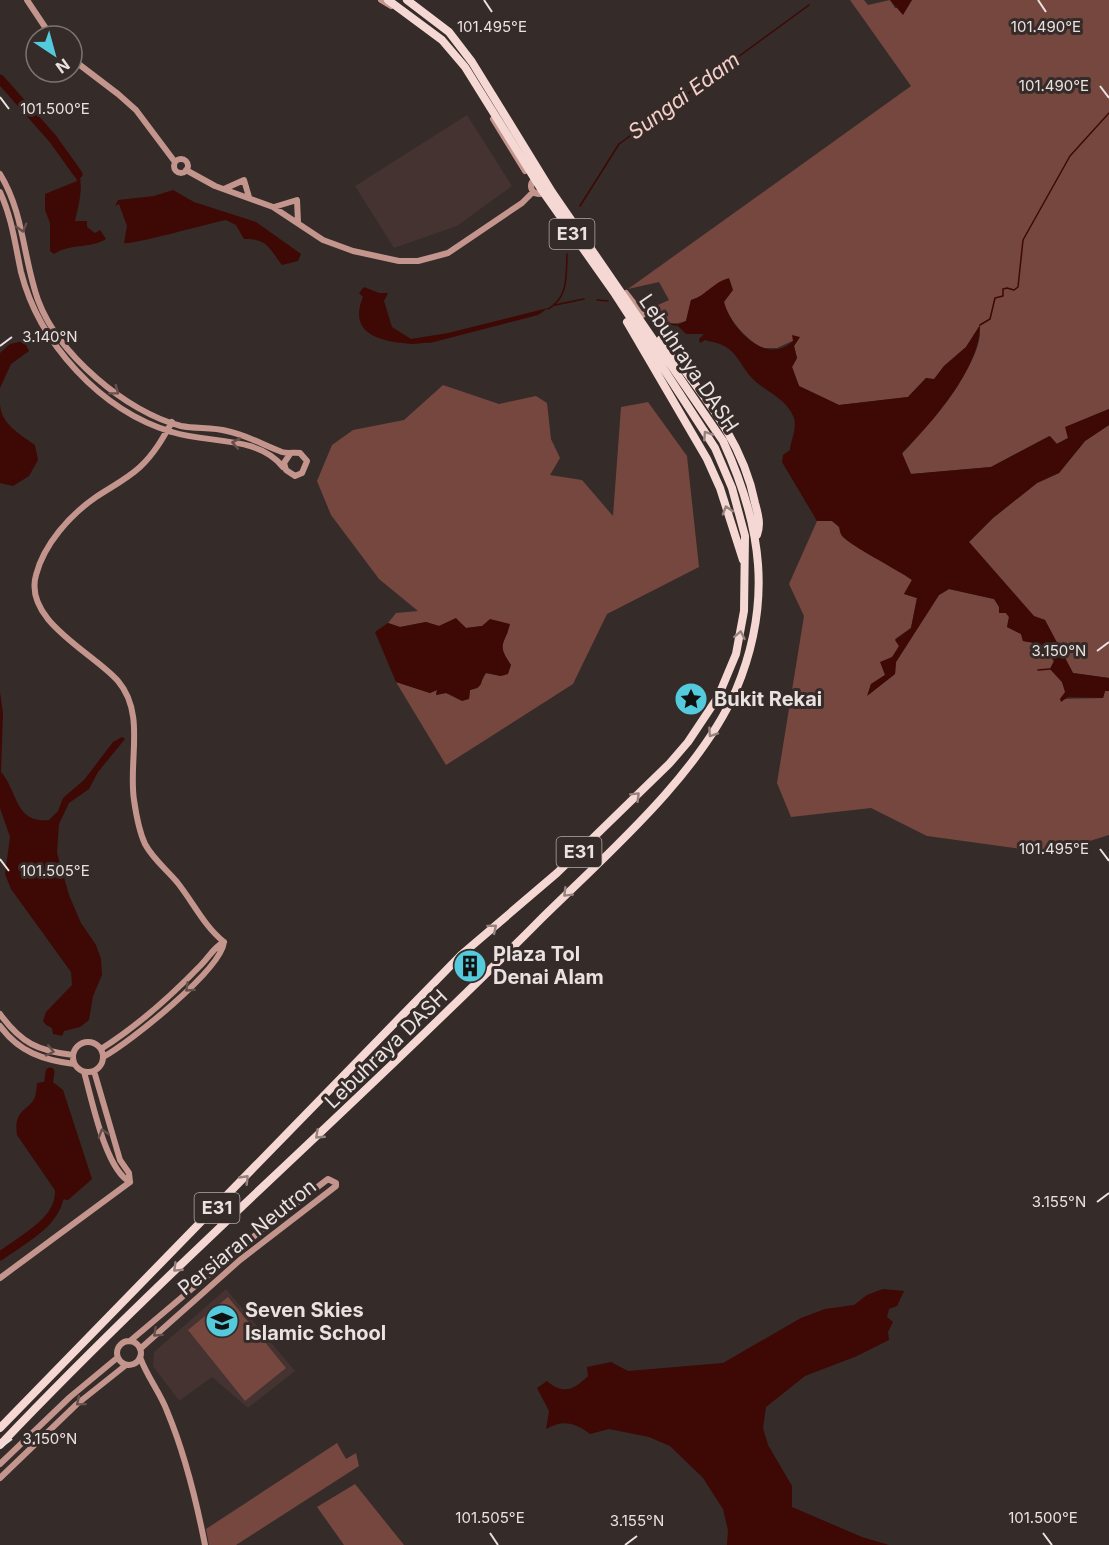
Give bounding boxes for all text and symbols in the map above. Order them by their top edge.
text: 101.495°E [457,17,527,36]
text: 101.490°E [1011,17,1081,36]
north arrow [24,24,84,84]
water label: Sungai Edam [623,47,744,144]
text: N [52,54,74,78]
text: 101.490°E [1019,76,1089,95]
text: 101.500°E [20,99,90,118]
road number: E31 [550,219,594,249]
one-way arrow [15,222,27,233]
street label: Lebuhraya DASH [634,290,744,436]
text: 3.140°N [22,327,78,346]
one-way arrow [109,384,120,395]
one-way arrow [702,431,714,441]
one-way arrow [231,437,241,450]
one-way arrow [722,505,734,516]
one-way arrow [733,631,746,641]
text: 3.150°N [1032,641,1086,660]
place icon: Bukit Rekai [673,681,709,717]
place label: Bukit Rekai [714,687,822,711]
one-way arrow [708,726,719,737]
one-way arrow [629,793,640,803]
road number: E31 [556,837,602,867]
text: 101.495°E [1019,839,1089,858]
text: 101.505°E [20,861,90,880]
one-way arrow [564,886,575,897]
one-way arrow [486,924,497,935]
place label: Plaza Tol Denai Alam [493,942,604,989]
building icon: Plaza Tol Denai Alam [452,948,488,984]
one-way arrow [185,981,196,992]
street label: Lebuhraya DASH [320,985,452,1113]
one-way arrow [45,1044,55,1057]
one-way arrow [98,1128,110,1139]
one-way arrow [316,1128,326,1139]
street label: Persiaran Neutron [173,1174,321,1300]
one-way arrow [238,1176,249,1186]
text: 3.155°N [1032,1192,1086,1211]
road number: E31 [194,1193,240,1223]
one-way arrow [173,1261,183,1272]
place label: Seven Skies Islamic School [245,1298,386,1345]
school or university icon: Seven Skies Islamic School [204,1303,240,1339]
one-way arrow [153,1326,164,1337]
one-way arrow [76,1395,87,1406]
text: 3.150°N [23,1429,77,1448]
text: 101.505°E [455,1508,525,1527]
text: 101.500°E [1008,1508,1078,1527]
text: 3.155°N [610,1511,664,1530]

